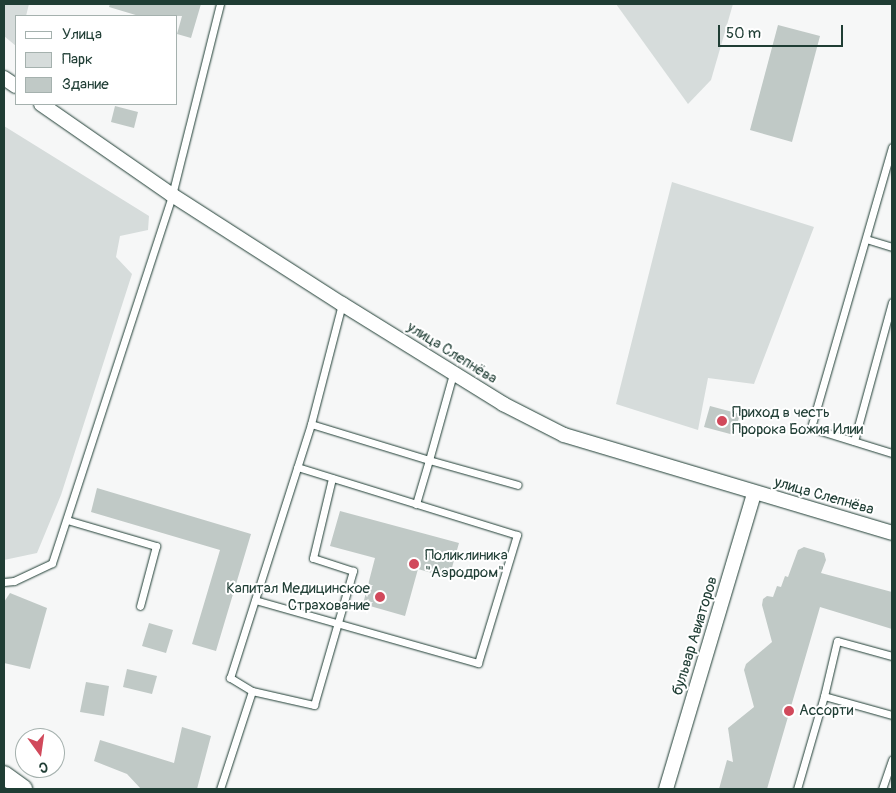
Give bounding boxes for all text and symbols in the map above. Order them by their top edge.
legend [15,15,178,105]
scale bar [721,15,846,47]
text: 50 m [726,24,761,43]
text: Улица [62,25,102,44]
text: Парк [62,50,93,69]
text: Здание [62,75,109,94]
street label: улица Слепнёва [404,318,500,388]
place label: Приход в честь Пророка Божия Илии [732,403,863,438]
marker: Приход в честь Пророка Божия Илии [716,415,728,427]
street label: улица Слепнёва [772,473,876,519]
place label: Поликлиника "Аэродром" [425,546,508,581]
marker: Поликлиника "Аэродром" [407,557,421,571]
street label: бульвар Авиаторов [668,574,722,698]
place label: Капитал Медицинское Страхование [226,579,370,614]
marker: Капитал Медицинское Страхование [374,591,386,603]
place label: Ассорти [799,702,853,720]
marker: Ассорти [783,705,795,717]
north arrow [15,728,65,778]
text: С [37,758,50,776]

